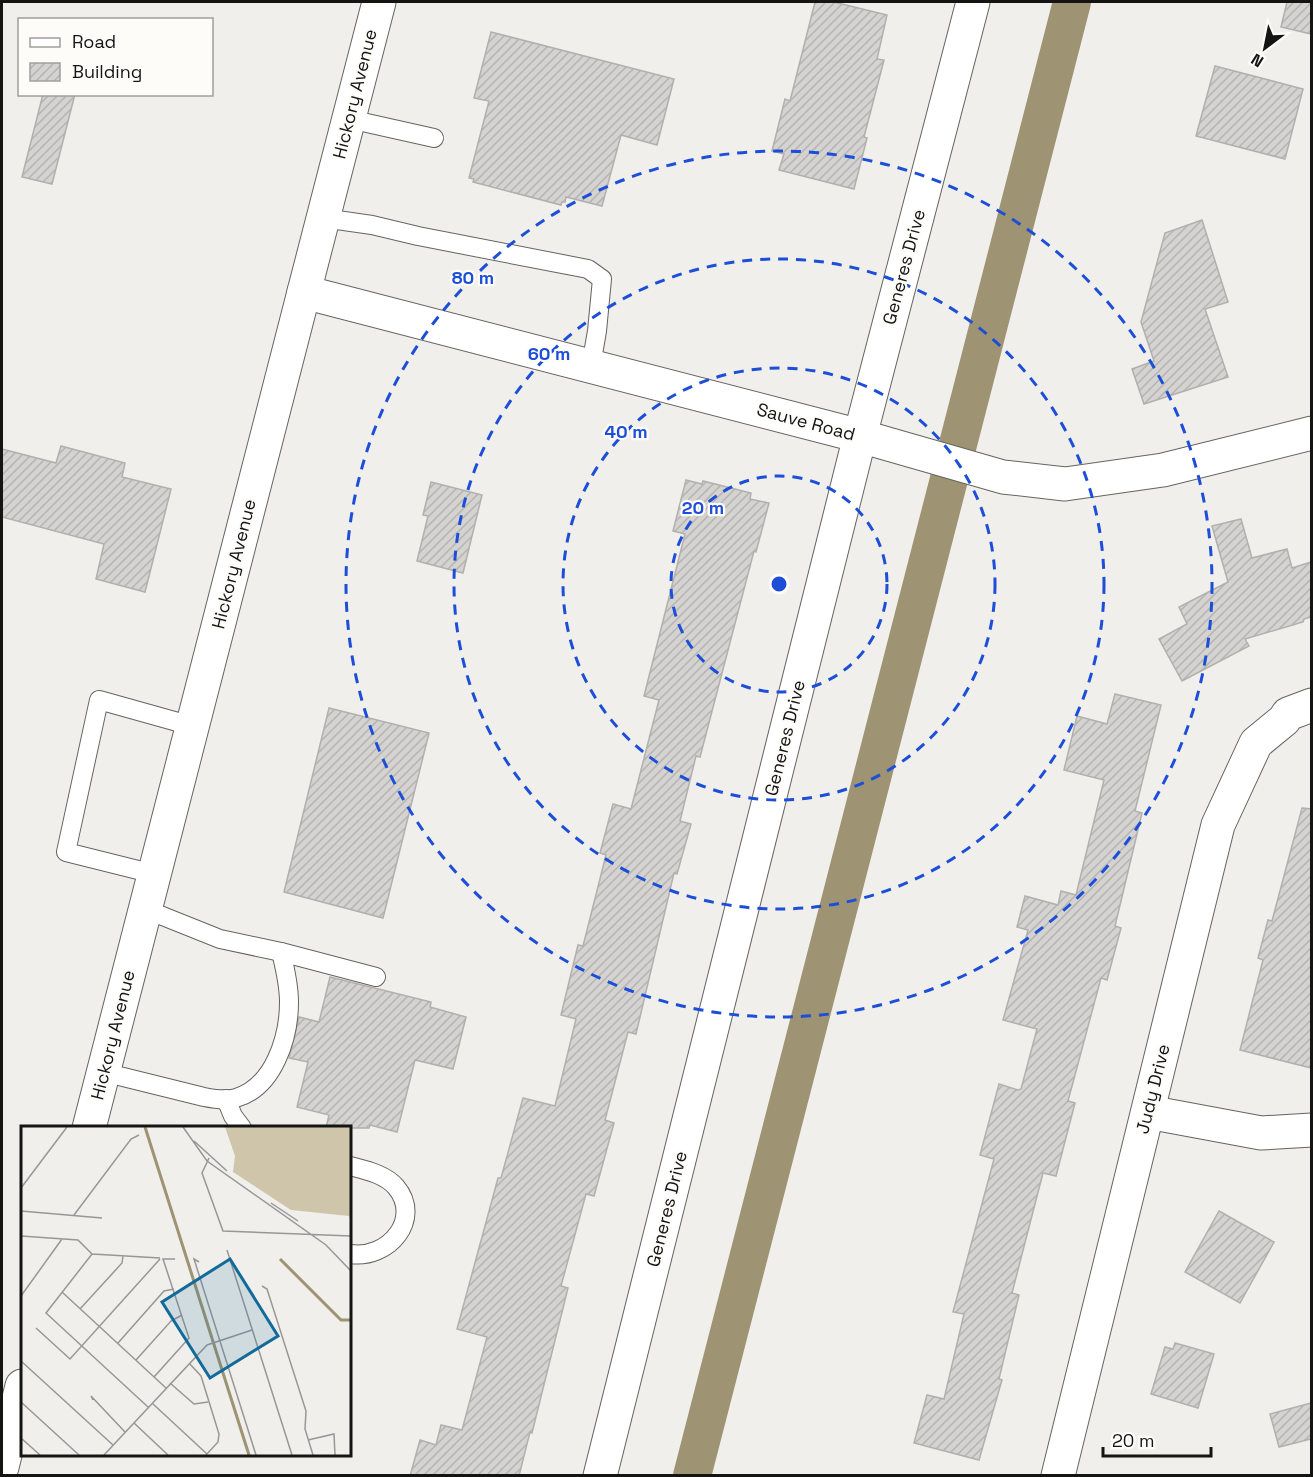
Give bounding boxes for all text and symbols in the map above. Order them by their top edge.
legend [18,18,213,96]
north arrow [1235,18,1295,78]
street label: Hickory Avenue [327,27,382,161]
text: Road [72,30,116,53]
text: N [1247,49,1267,72]
text: Building [72,60,142,83]
street label: Generes Drive [877,207,930,327]
text: 80 m [452,266,494,289]
text: 60 m [528,342,570,365]
street label: Sauve Road [754,397,858,446]
text: 40 m [604,420,648,443]
text: 20 m [682,496,724,519]
street label: Hickory Avenue [206,497,261,631]
centre of rings [769,574,789,594]
street label: Generes Drive [759,678,810,798]
street label: Hickory Avenue [85,968,140,1102]
street label: Judy Drive [1130,1042,1175,1136]
inset map [21,1126,351,1456]
street label: Generes Drive [641,1149,692,1269]
scale bar [1103,1420,1211,1458]
text: 20 m [1112,1429,1155,1452]

